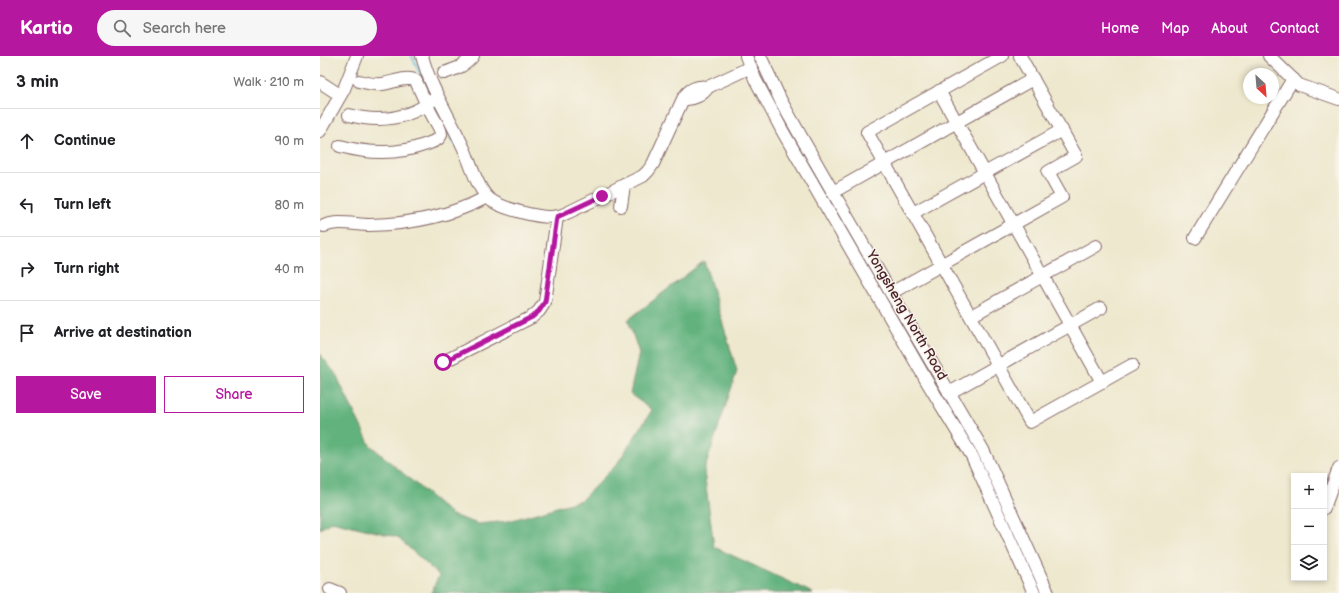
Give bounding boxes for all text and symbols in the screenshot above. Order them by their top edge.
search box [97,10,377,46]
text: Kartio [20,17,73,40]
icon: search [111,17,133,39]
text: Search here [143,19,226,38]
text: Home [1101,20,1139,37]
text: Map [1161,20,1189,37]
text: About [1211,20,1248,37]
text: Contact [1270,20,1319,37]
north arrow [1243,68,1279,104]
text: 3 min [16,72,59,92]
text: Walk · 210 m [233,74,304,90]
icon: ahead [16,130,38,152]
text: Continue [54,131,116,150]
text: 90 m [275,133,304,149]
route end [593,187,611,205]
icon: left [16,194,38,216]
text: Turn left [54,195,111,214]
text: 80 m [275,197,304,213]
street label: Yongsheng North Road [862,246,951,383]
icon: right [16,258,38,280]
text: Turn right [54,259,119,278]
text: 40 m [274,261,304,277]
icon: arrive [16,322,38,344]
text: Arrive at destination [54,323,192,342]
route start [434,353,452,371]
button: Save [16,376,156,413]
button: Share [164,376,304,413]
map controls [1291,473,1327,581]
button: + [1291,473,1327,509]
button: − [1291,509,1327,545]
button: layers [1291,545,1327,581]

